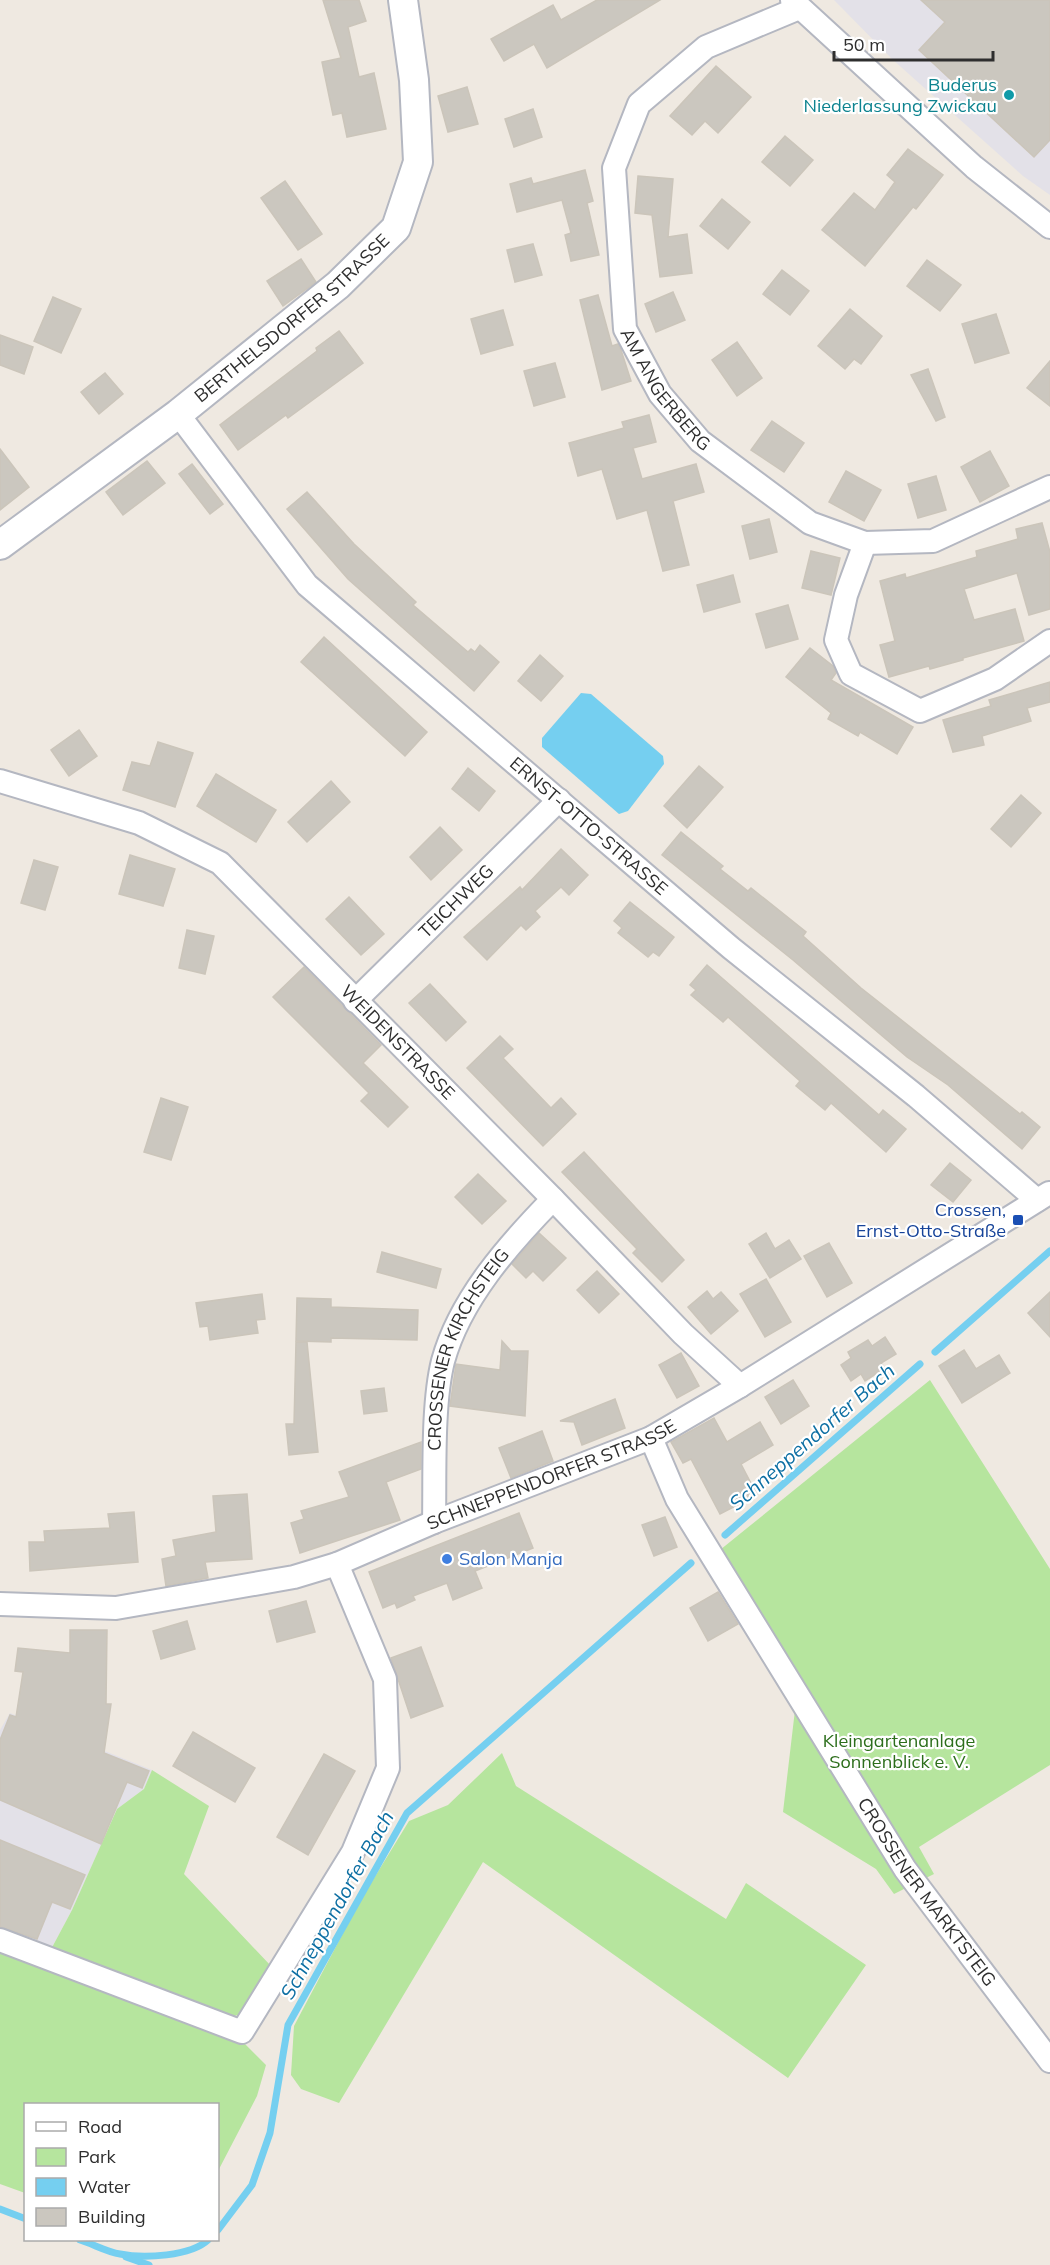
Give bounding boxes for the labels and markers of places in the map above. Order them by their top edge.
place label: Buderus Niederlassung Zwickau [803,73,997,117]
marker: Buderus Niederlassung Zwickau [1002,88,1016,102]
place label: Crossen, Ernst-Otto-Straße [856,1198,1006,1242]
marker: Crossen, Ernst-Otto-Straße [1011,1213,1025,1227]
place label: Salon Manja [459,1547,563,1570]
marker: Salon Manja [440,1552,454,1566]

